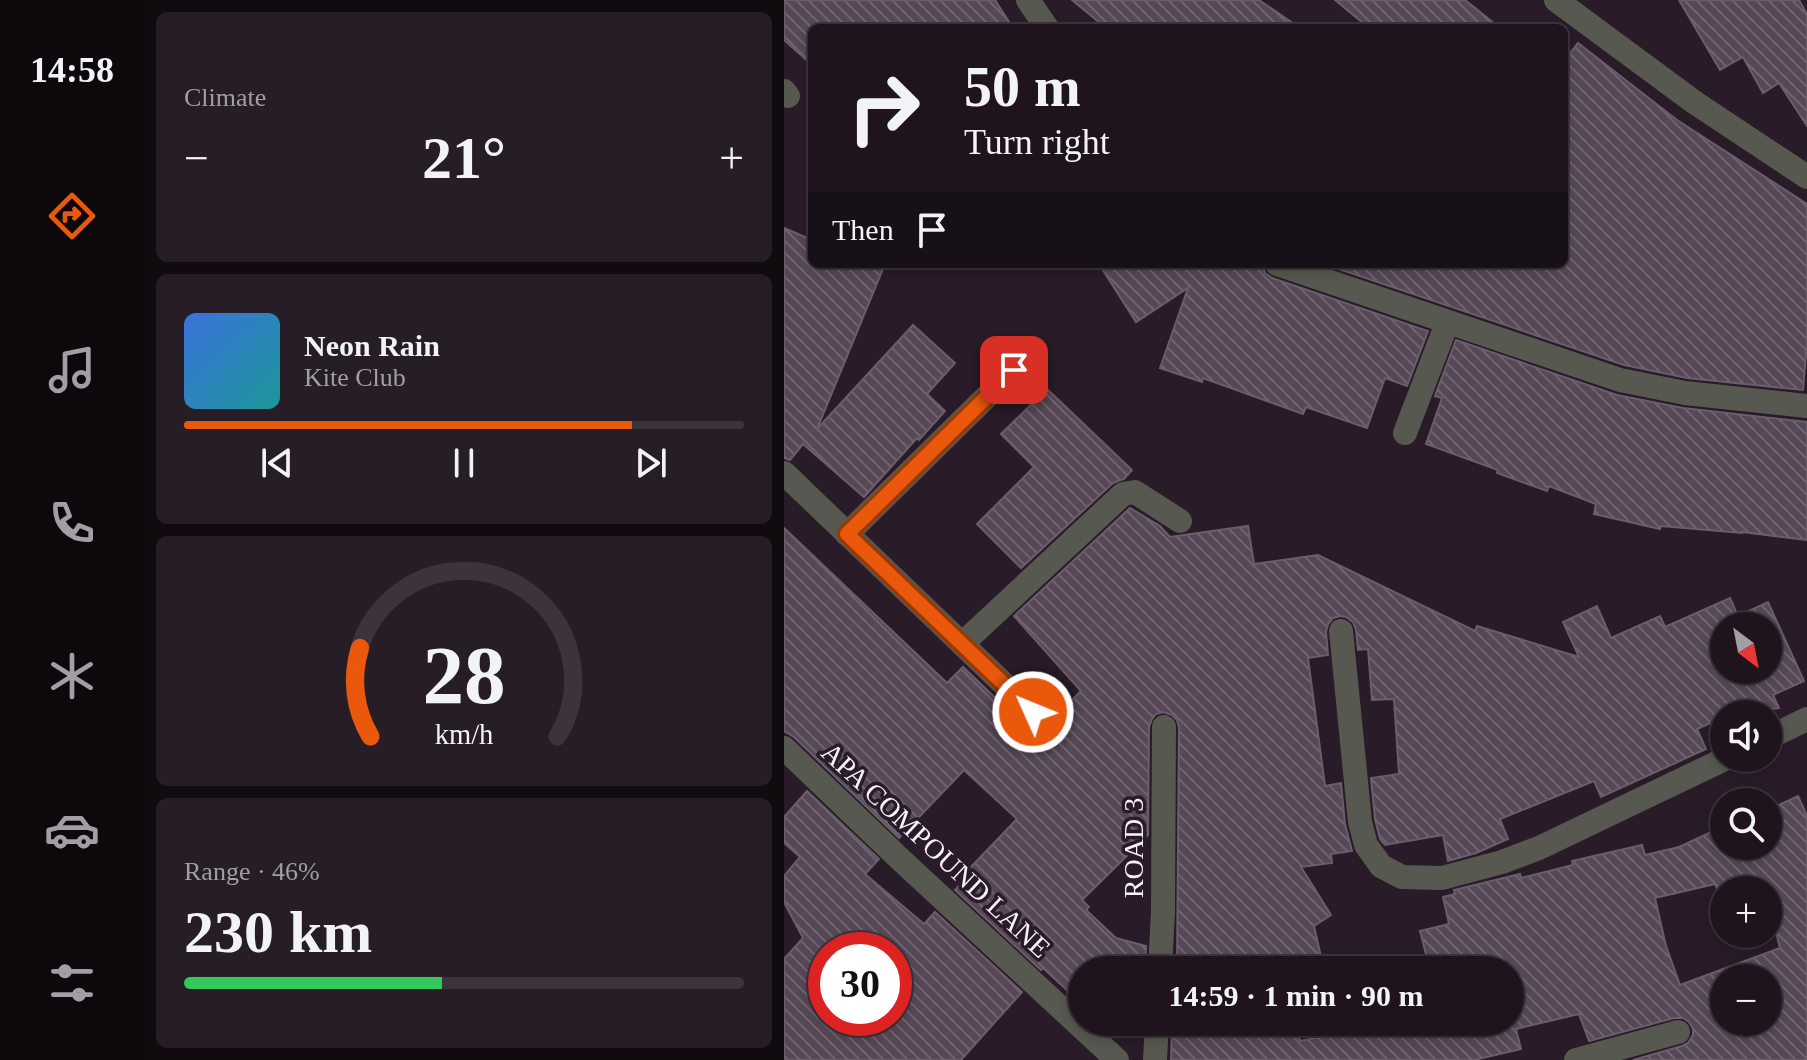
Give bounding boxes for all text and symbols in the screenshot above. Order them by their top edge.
text: 14:58 [30,50,114,90]
icon: right [832,56,936,160]
text: 50 m [964,56,1081,118]
text: Climate [184,83,266,112]
text: Turn right [964,122,1110,162]
text: 21° [422,125,506,191]
text: − [184,134,209,183]
text: + [719,134,744,183]
icon: directions [44,188,100,244]
icon: arrive [910,208,954,252]
text: Then [832,213,894,246]
text: Neon Rain [304,329,440,362]
pin [980,336,1048,404]
icon: music [44,342,100,398]
icon: arrive [992,348,1036,392]
text: Kite Club [304,363,406,392]
icon: previous [255,441,299,485]
icon: pause [442,441,486,485]
icon: next [629,441,673,485]
icon: phone [44,495,100,551]
north arrow [1710,612,1782,684]
map controls [1710,612,1782,1036]
text: 28 [422,629,506,721]
icon: climate [44,648,100,704]
position arrow [991,670,1075,754]
button: sound [1710,700,1782,772]
text: km/h [435,719,493,750]
street label: APA COMPOUND LANE [815,736,1057,964]
button: search [1710,788,1782,860]
street label: ROAD 3 [1118,798,1149,898]
icon: car [44,802,100,858]
text: Range · 46% [184,857,320,886]
button: + [1710,876,1782,948]
text: 230 km [184,899,372,965]
speed limit sign: 30 [808,932,912,1036]
icon: filters [44,955,100,1011]
button: − [1710,964,1782,1036]
text: 14:59 · 1 min · 90 m [1169,979,1424,1012]

